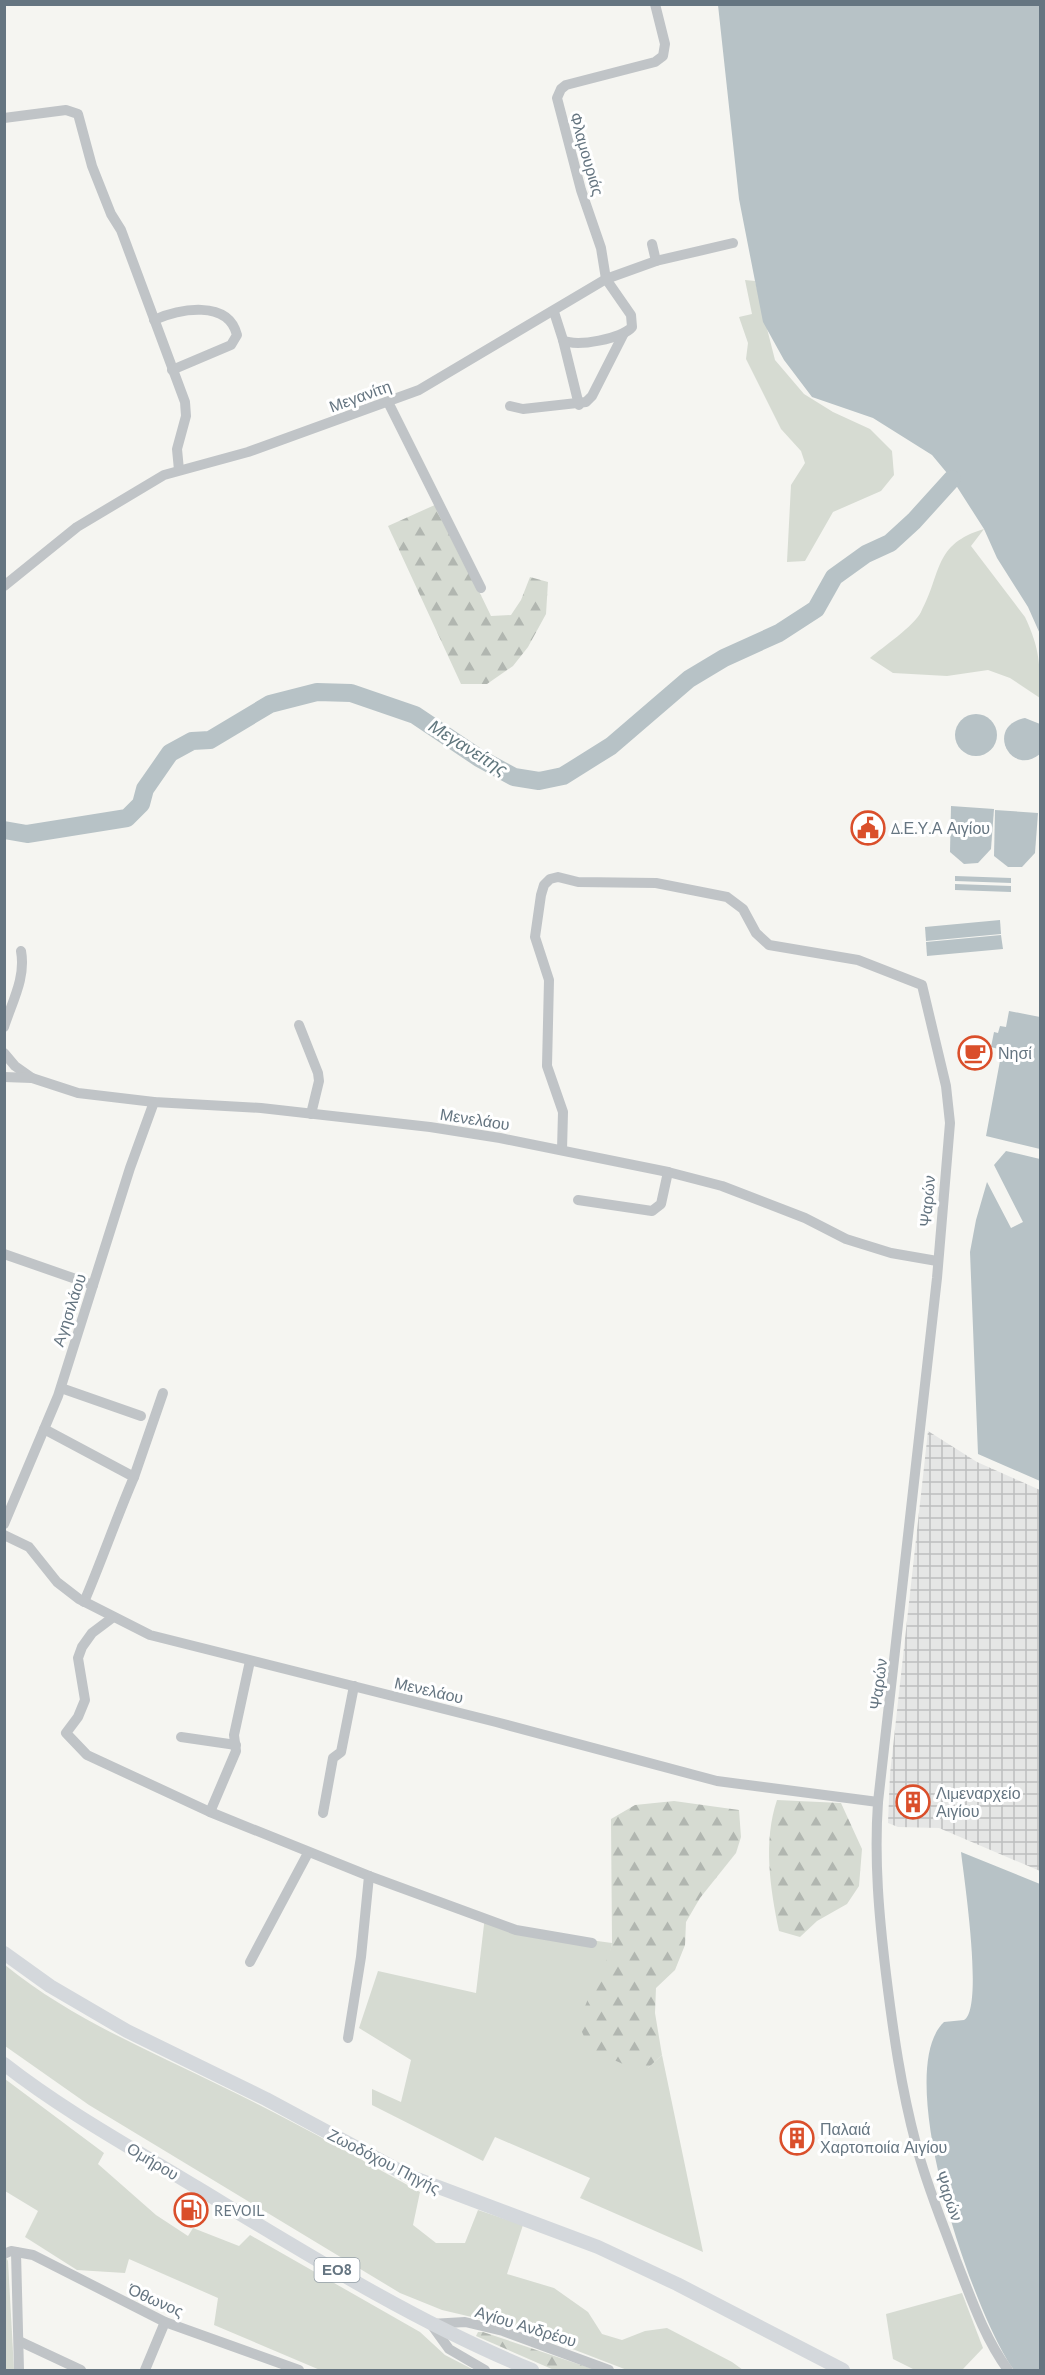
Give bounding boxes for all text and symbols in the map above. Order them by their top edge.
street label: Φλαμουριάς [566,110,609,198]
street label: Μεγανίτη [326,376,394,416]
water label: Μεγανείτης [425,714,512,781]
public building icon: Δ.Ε.Υ.Α Αιγίου [850,810,886,846]
place label: Δ.Ε.Υ.Α Αιγίου [891,818,990,838]
cafe icon: Νησί [957,1035,993,1071]
place label: Νησί [998,1043,1032,1063]
street label: Μενελάου [439,1104,511,1134]
street label: Ψαρών [915,1174,939,1228]
street label: Αγησιλάου [48,1271,90,1349]
street label: Ψαρών [865,1657,891,1711]
street label: Μενελάου [393,1672,465,1708]
place label: Λιμεναρχείο Αιγίου [936,1783,1021,1821]
building icon: Λιμεναρχείο Αιγίου [895,1784,931,1820]
place label: Παλαιά Χαρτοποιία Αιγίου [820,2119,947,2157]
building icon: Παλαιά Χαρτοποιία Αιγίου [779,2120,815,2156]
street label: Ζωοδόχου Πηγής [324,2124,444,2198]
street label: Ομήρου [123,2138,183,2184]
street label: Ψαρών [931,2168,967,2224]
fuel station icon: REVOIL [173,2192,209,2228]
place label: REVOIL [214,2200,265,2220]
road number: ΕΟ8 [314,2258,360,2282]
street label: Όθωνος [124,2279,187,2321]
street label: Αγίου Ανδρέου [473,2301,579,2351]

